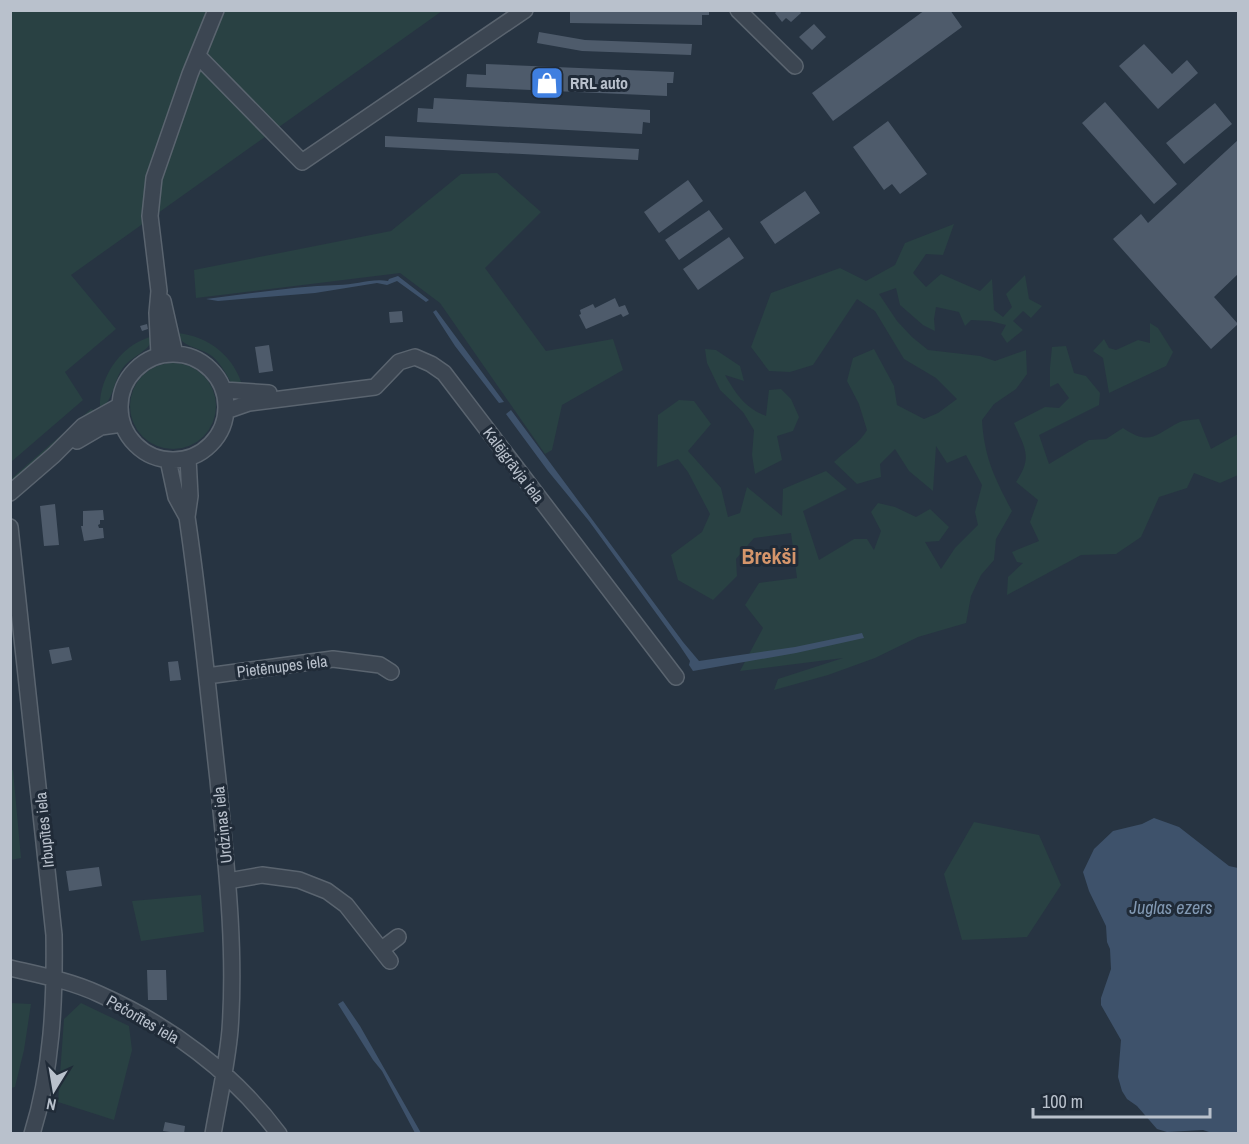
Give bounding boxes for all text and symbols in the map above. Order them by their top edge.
shop icon: RRL auto [529,65,565,101]
place label: RRL auto [570,72,628,94]
street label: Kalējgrāvja iela [478,423,550,508]
district label: Brekši [741,541,797,571]
street label: Pietēnupes iela [235,649,329,682]
street label: Urdziņas iela [207,785,237,865]
street label: Irbupītes iela [29,790,59,869]
water label: Juglas ezers [1129,895,1212,920]
street label: Pečorītes iela [103,989,184,1049]
north arrow [24,1060,84,1120]
scale bar [1033,1081,1210,1119]
text: 100 m [1042,1089,1083,1114]
text: N [44,1093,58,1116]

